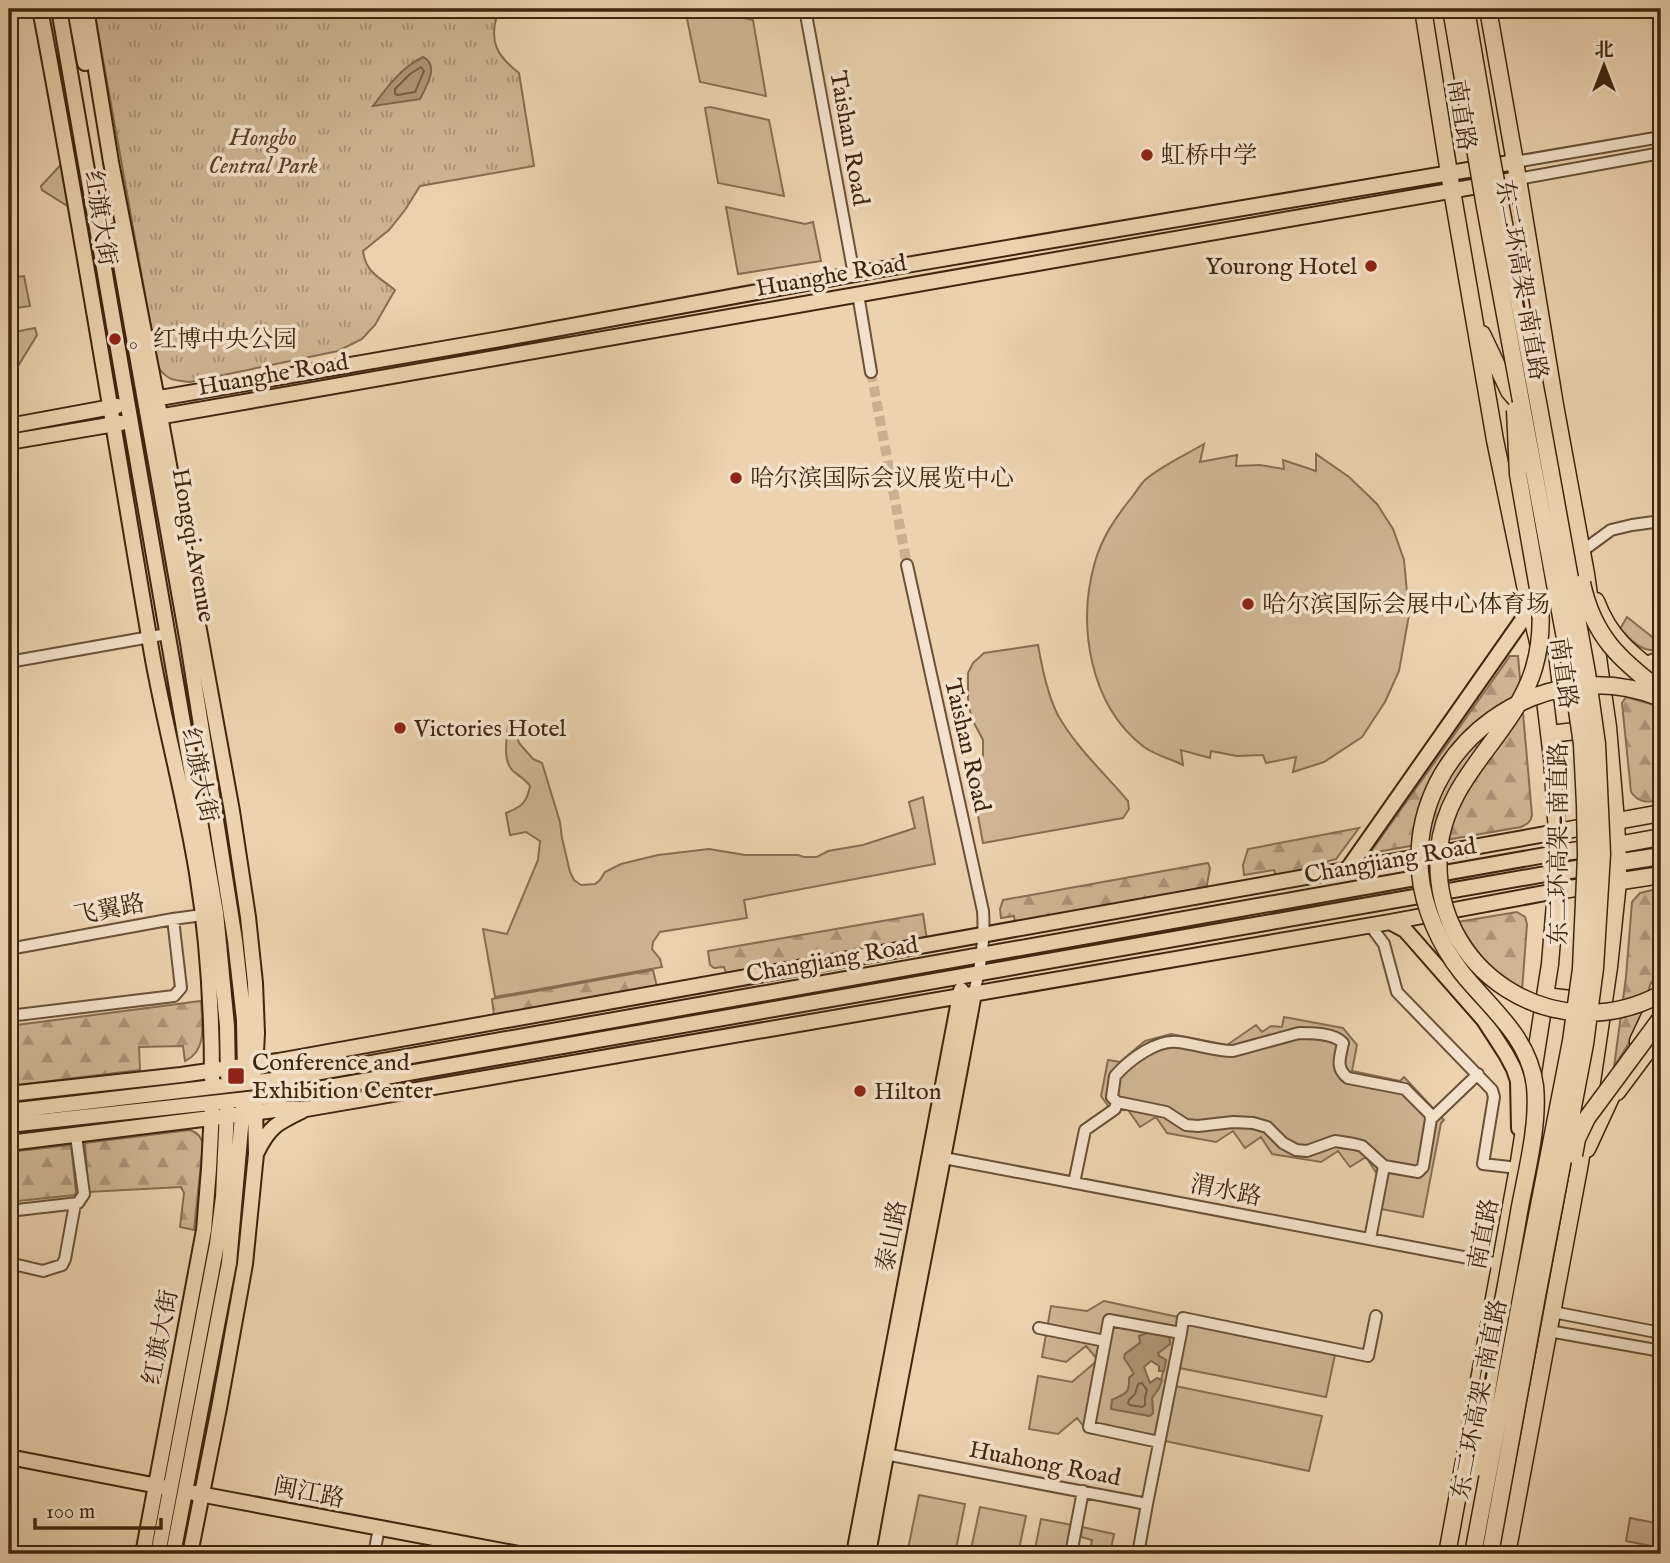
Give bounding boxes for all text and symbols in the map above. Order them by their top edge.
north arrow [1568,32,1638,102]
text: 北 [1594,39,1614,63]
street label: Taishan Road [821,68,876,208]
street label: 南直路 [1440,77,1481,153]
park label: Hongbo Central Park [208,123,318,182]
place label: 虹桥中学 [1161,141,1257,172]
marker: 虹桥中学 [1139,147,1155,163]
street label: 红旗大街 [77,168,122,268]
street label: 东二环高架-南直路 [1488,178,1553,383]
street label: Huanghe Road [754,248,909,305]
place label: Yourong Hotel [1205,252,1357,283]
marker: Yourong Hotel [1363,258,1379,274]
place label: 。红博中央公园 [129,325,297,356]
marker: 。红博中央公园 [107,331,123,347]
street label: Huanghe Road [196,347,351,404]
place label: 哈尔滨国际会议展览中心 [750,464,1014,495]
street label: Hongqi Avenue [164,466,221,625]
marker: 哈尔滨国际会议展览中心 [728,470,744,486]
place label: 哈尔滨国际会展中心体育场 [1262,590,1550,621]
marker: 哈尔滨国际会展中心体育场 [1240,596,1256,612]
street label: 南直路 [1542,635,1583,711]
street label: Taishan Road [936,675,997,815]
place label: Victories Hotel [413,714,567,745]
marker: Victories Hotel [392,720,408,736]
street label: 红旗大街 [173,725,224,825]
street label: 东二环高架-南直路 [1544,742,1575,946]
street label: Changjiang Road [1302,831,1479,892]
street label: 飞翼路 [71,888,148,933]
street label: Changjiang Road [744,930,921,991]
place label: Conference and Exhibition Center [252,1048,433,1107]
marker: Conference and Exhibition Center [226,1066,246,1086]
place label: Hilton [874,1077,942,1108]
marker: Hilton [852,1083,868,1099]
street label: 渭水路 [1187,1169,1264,1214]
street label: 南直路 [1462,1196,1507,1273]
street label: 泰山路 [870,1198,915,1275]
street label: 红旗大街 [137,1287,186,1387]
street label: 东二环高架-南直路 [1446,1297,1515,1502]
street label: Huahong Road [966,1435,1123,1494]
street label: 闽江路 [270,1471,347,1516]
scale bar [35,1486,161,1530]
text: 100 m [46,1499,95,1526]

